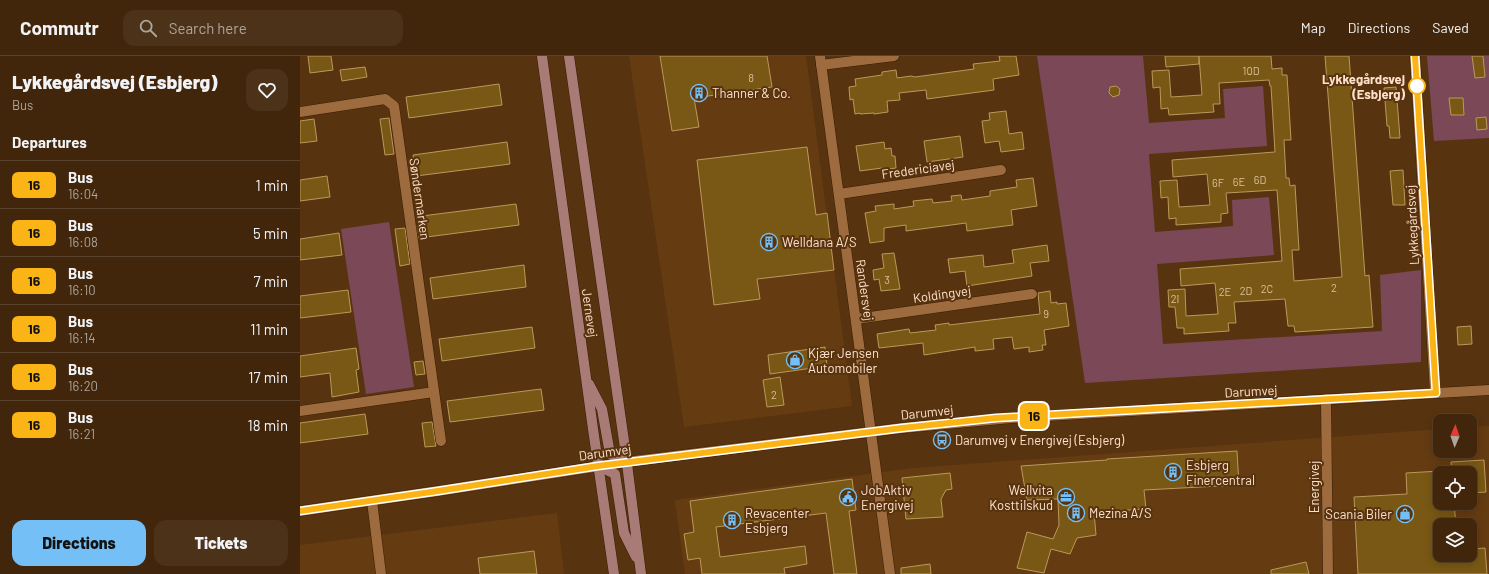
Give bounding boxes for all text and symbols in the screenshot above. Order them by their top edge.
search box [123,10,403,46]
text: Commutr [20,16,99,39]
icon: search [137,17,159,39]
text: Search here [169,19,247,37]
text: Map [1301,19,1326,36]
text: Directions [1348,19,1410,36]
text: Saved [1432,19,1469,36]
house number: 10D [1243,64,1260,77]
button: heart [246,69,288,111]
text: Lykkegårdsvej (Esbjerg) [12,70,218,93]
house number: 8 [748,71,754,84]
place label: Lykkegårdsvej (Esbjerg) [1322,71,1405,102]
marker: Lykkegårdsvej (Esbjerg) [1408,77,1426,95]
building icon: Thanner & Co. [689,83,709,103]
place label: Thanner & Co. [712,85,791,101]
text: Bus [12,97,33,113]
text: Departures [12,133,87,151]
street label: Fredericiavej [880,156,956,182]
street label: Søndermarken [406,157,434,241]
text: Bus [68,168,93,186]
house number: 6D [1254,173,1266,186]
house number: 6E [1233,175,1246,188]
text: 16 [28,176,40,193]
text: 1 min [255,176,288,194]
house number: 6F [1212,176,1224,189]
street label: Lykkegårdsvej [1402,185,1422,265]
text: 16:04 [68,186,98,202]
text: Bus [68,216,93,234]
text: 16 [28,224,40,241]
text: 5 min [253,224,288,242]
building icon: Welldana A/S [759,232,779,252]
text: 16:08 [68,234,98,250]
place label: Welldana A/S [782,234,857,250]
street label: Randersvej [853,258,877,322]
text: Bus [68,264,93,282]
text: 16 [28,272,40,289]
text: 7 min [254,272,288,290]
house number: 3 [884,273,890,286]
house number: 2 [1331,281,1337,294]
text: 16:10 [68,282,96,298]
street label: Koldingvej [912,282,972,306]
house number: 2C [1261,282,1273,295]
house number: 2D [1240,284,1253,297]
house number: 2E [1219,285,1232,298]
street label: Jernevej [579,288,601,338]
house number: 2I [1171,292,1179,305]
house number: 9 [1043,307,1049,320]
text: Bus [68,312,93,330]
text: 16 [28,320,40,337]
text: 11 min [250,320,288,338]
text: 16:14 [68,330,95,346]
place label: Kjær Jensen Automobiler [808,345,879,376]
shop icon: Kjær Jensen Automobiler [785,350,805,370]
text: Bus [68,360,93,378]
text: 16 [28,368,40,385]
text: 17 min [248,368,288,386]
text: 16:20 [68,378,98,394]
street label: Darumvej [1224,382,1278,400]
house number: 2 [771,388,777,401]
street label: Darumvej [900,401,954,423]
line badge: 16 [1016,403,1052,429]
text: 16 [1028,407,1040,424]
text: Bus [68,408,93,426]
north arrow [1433,414,1477,458]
map controls [1433,414,1477,562]
text: 16 [28,416,40,433]
text: 18 min [248,416,288,434]
text: 16:21 [68,426,95,442]
bus stop icon: Darumvej v Energivej (Esbjerg) [932,430,952,450]
place label: Darumvej v Energivej (Esbjerg) [955,432,1125,448]
street label: Darumvej [578,440,632,464]
place label: Esbjerg Finercentral [1186,457,1255,488]
street label: Energivej [1306,461,1322,513]
building icon: Esbjerg Finercentral [1163,462,1183,482]
button: locate [1433,466,1477,510]
place label: JobAktiv Energivej [861,482,914,513]
place label: Wellvita Kosttilskud [989,482,1053,513]
public building icon: JobAktiv Energivej [838,487,858,507]
office icon: Wellvita Kosttilskud [1056,487,1076,507]
building icon: Mezina A/S [1066,503,1086,523]
shop icon: Scania Biler [1395,504,1415,524]
place label: Revacenter Esbjerg [745,505,809,536]
place label: Mezina A/S [1089,505,1152,521]
place label: Scania Biler [1325,506,1392,522]
building icon: Revacenter Esbjerg [722,510,742,530]
button: layers [1433,518,1477,562]
button: Directions [12,520,146,566]
button: Tickets [154,520,288,566]

